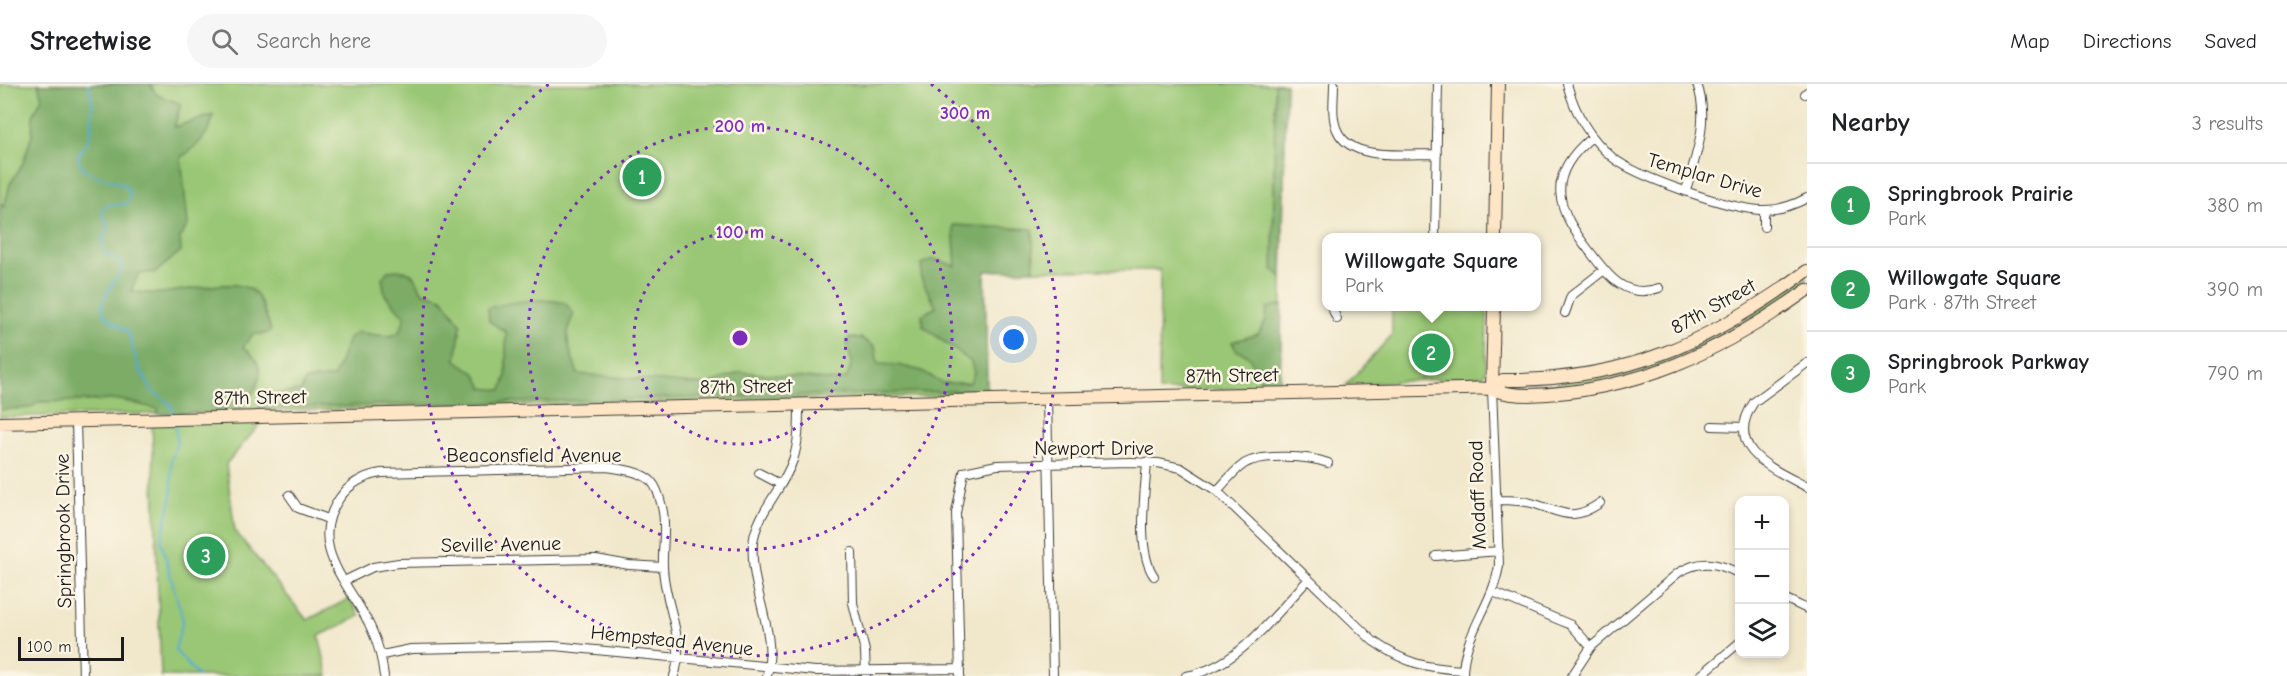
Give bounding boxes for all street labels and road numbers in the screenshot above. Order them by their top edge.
street label: Templar Drive [1645,148,1765,203]
street label: 87th Street [1667,273,1761,339]
street label: 87th Street [1185,363,1280,388]
street label: 87th Street [699,374,794,399]
street label: 87th Street [213,385,308,410]
street label: Newport Drive [1034,437,1154,460]
street label: Modaff Road [1464,440,1491,550]
street label: Beaconsfield Avenue [446,444,622,467]
street label: Springbrook Drive [51,453,76,609]
street label: Seville Avenue [441,532,561,557]
street label: Hempstead Avenue [589,621,754,660]

